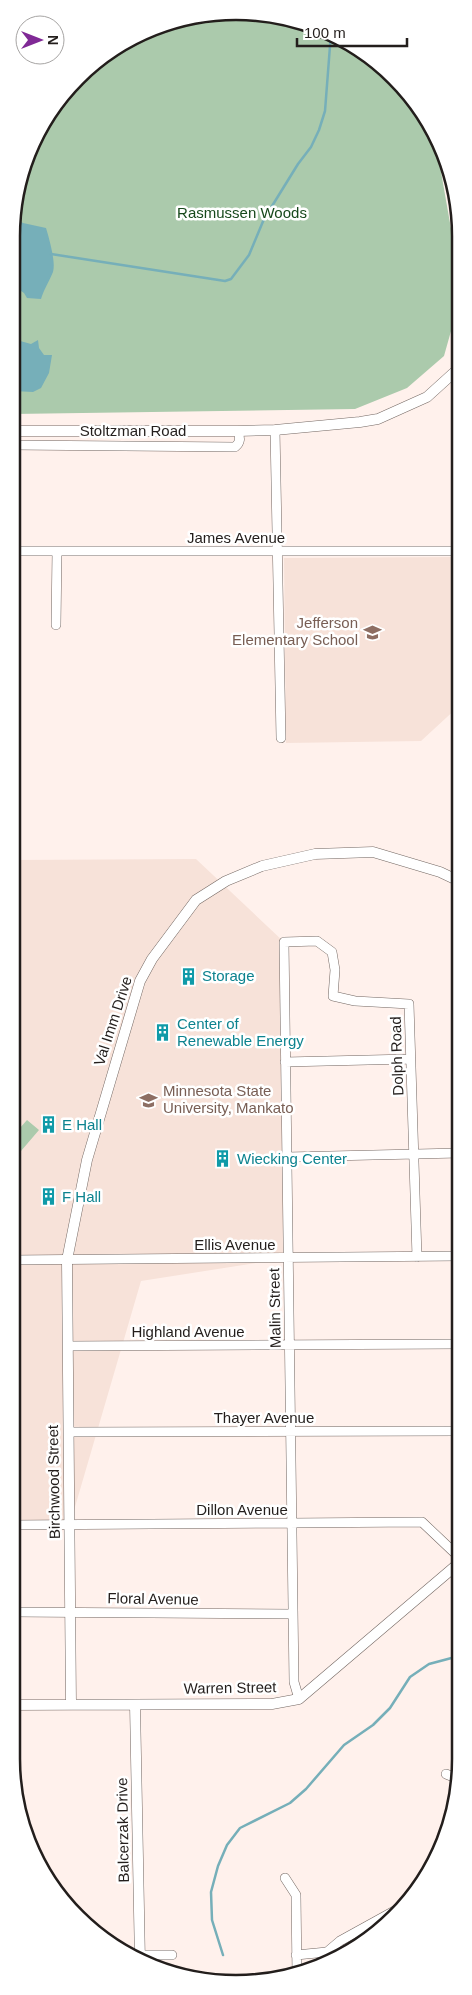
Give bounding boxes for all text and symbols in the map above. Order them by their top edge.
north arrow [15,15,65,65]
scale bar [297,15,407,47]
text: 100 m [304,24,346,41]
text: N [45,35,61,45]
park label: Rasmussen Woods [177,204,307,221]
street label: Stoltzman Road [80,422,186,439]
street label: James Avenue [187,529,285,546]
place label: Jefferson Elementary School [232,614,358,648]
school or university icon: Jefferson Elementary School [362,622,382,642]
building icon: Storage [178,966,198,986]
place label: Storage [202,967,255,984]
street label: Val Imm Drive [90,974,135,1068]
place label: Center of Renewable Energy [177,1015,304,1049]
street label: Dolph Road [387,1016,406,1096]
building icon: Center of Renewable Energy [153,1023,173,1043]
place label: Minnesota State University, Mankato [163,1082,294,1116]
school or university icon: Minnesota State University, Mankato [139,1090,159,1110]
building icon: E Hall [38,1115,58,1135]
place label: E Hall [62,1116,102,1133]
building icon: Wiecking Center [213,1149,233,1169]
place label: Wiecking Center [237,1150,347,1167]
building icon: F Hall [38,1187,58,1207]
place label: F Hall [62,1188,101,1205]
street label: Ellis Avenue [194,1236,276,1253]
street label: Malin Street [265,1267,284,1348]
street label: Highland Avenue [131,1323,245,1340]
street label: Thayer Avenue [214,1409,314,1426]
street label: Birchwood Street [44,1424,63,1539]
street label: Dillon Avenue [196,1501,288,1518]
street label: Floral Avenue [107,1589,199,1608]
street label: Warren Street [183,1678,277,1697]
street label: Balcerzak Drive [113,1777,132,1883]

